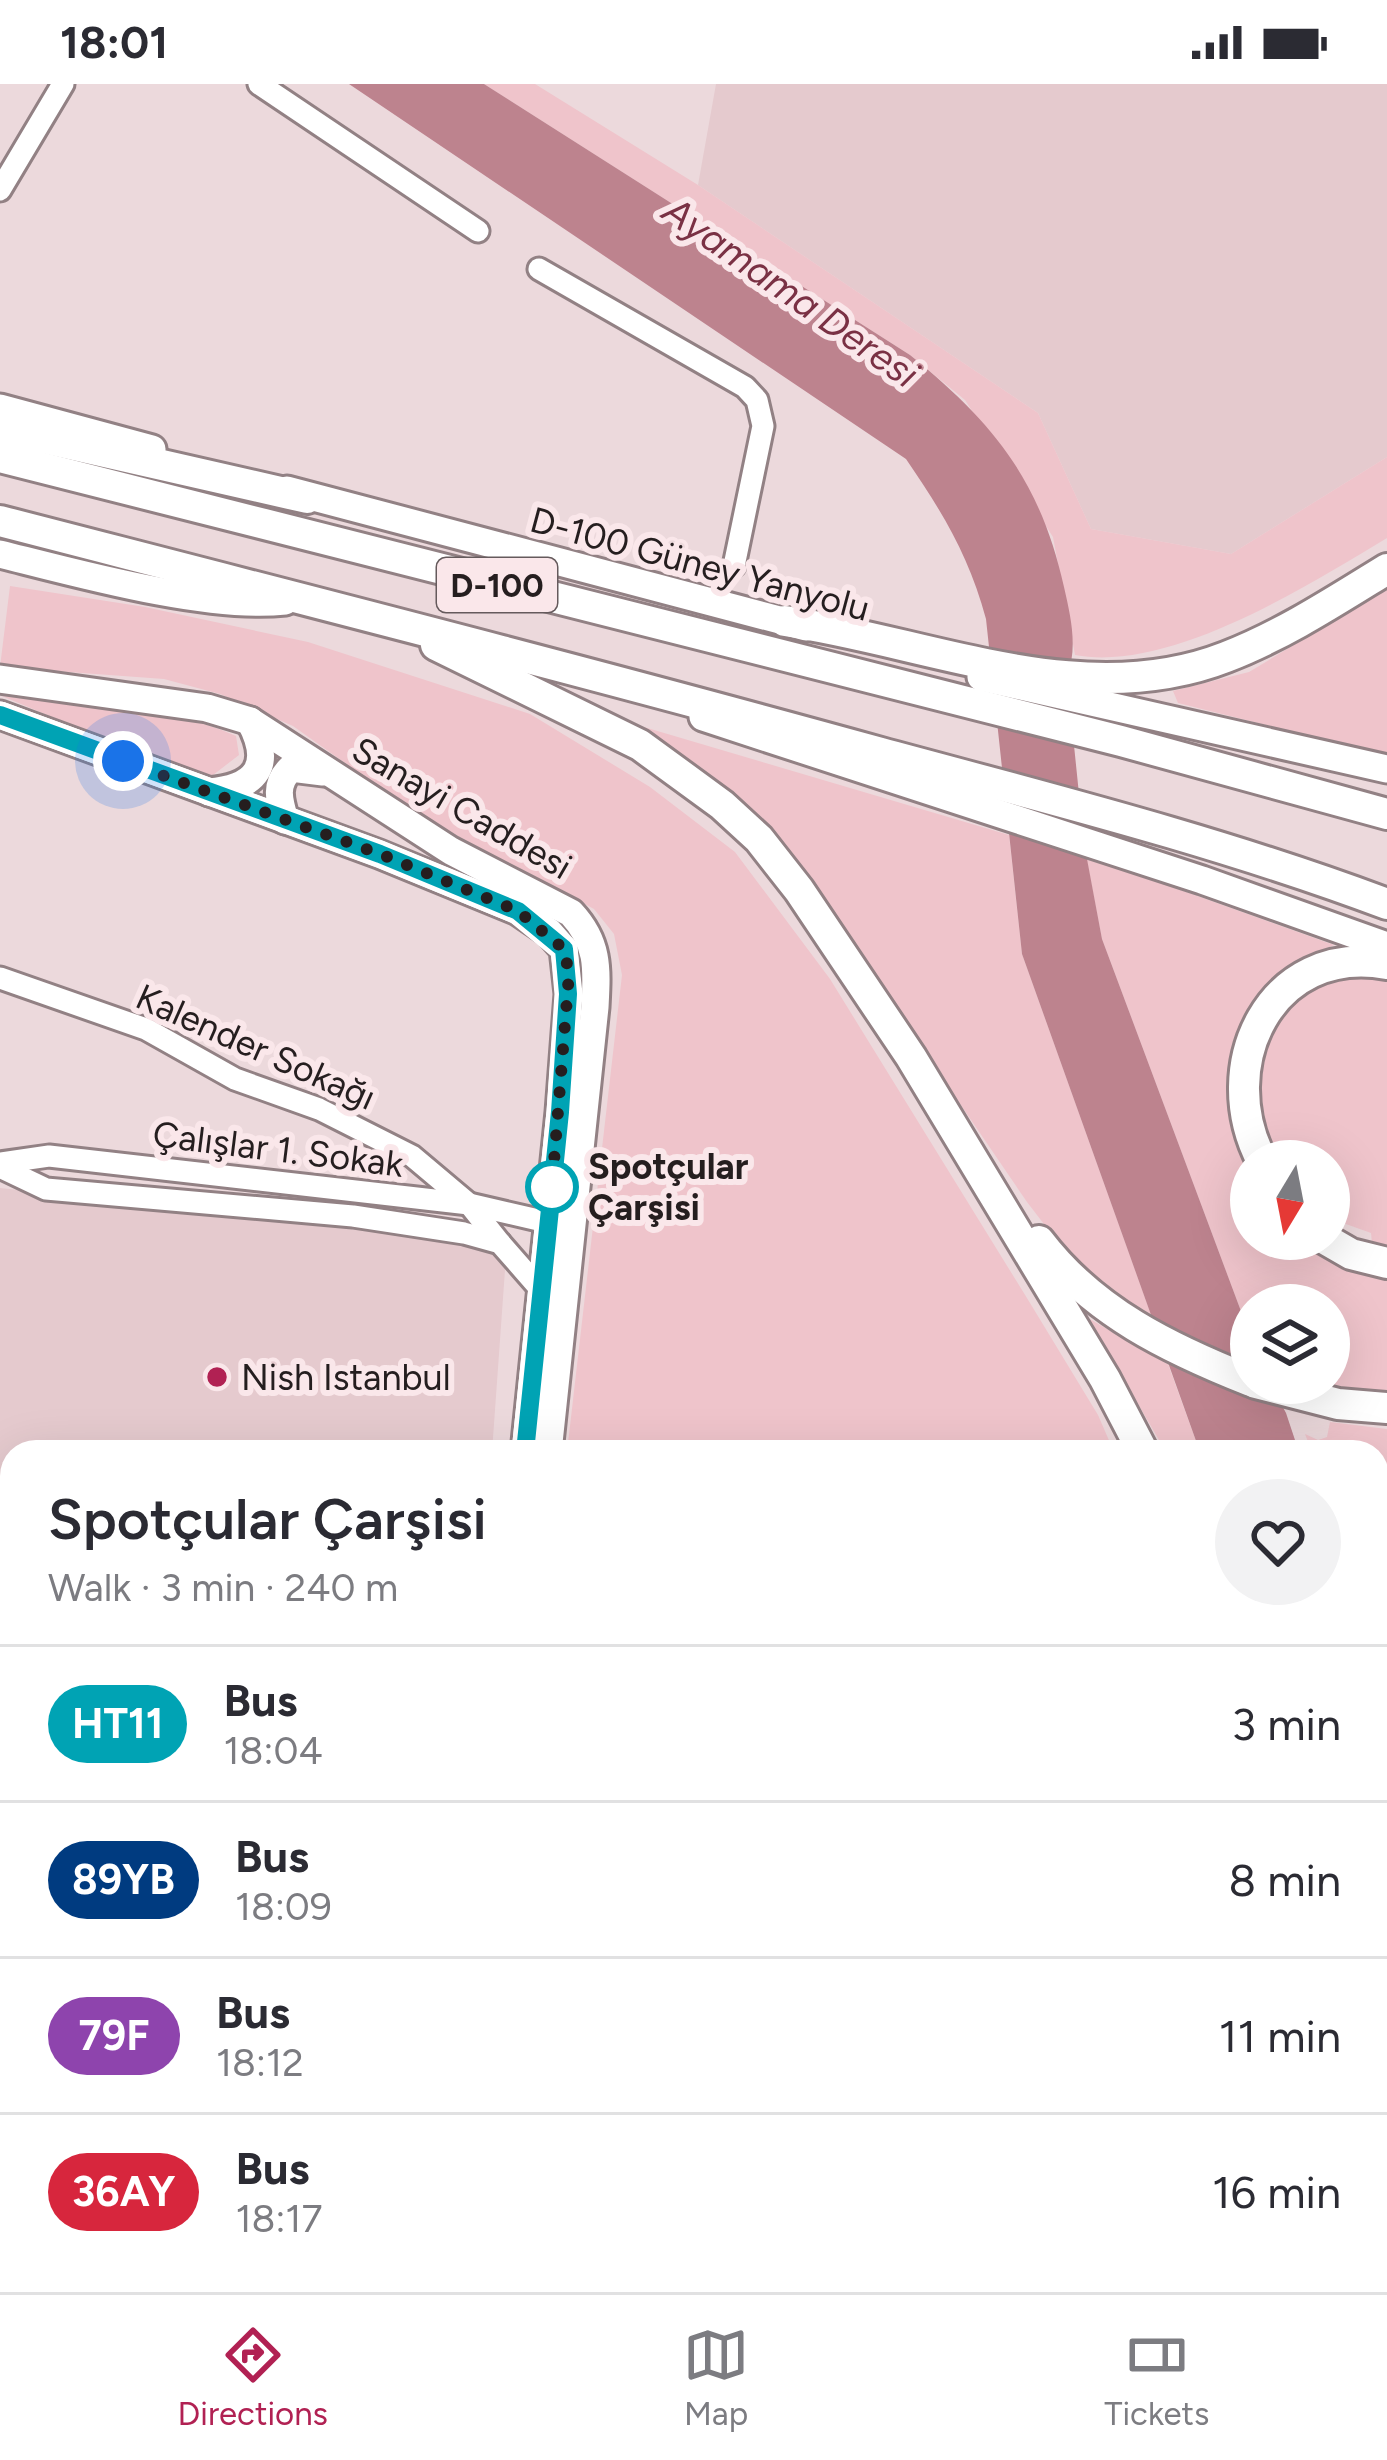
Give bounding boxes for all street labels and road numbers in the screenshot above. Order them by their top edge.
street label: D-100 Güney Yanyolu [526,498,874,630]
road number: D-100 [437,558,557,612]
street label: Sanayi Caddesi [345,728,579,888]
street label: Kalender Sokağı [130,975,382,1119]
street label: Çalışlar 1. Sokak [150,1112,406,1186]

